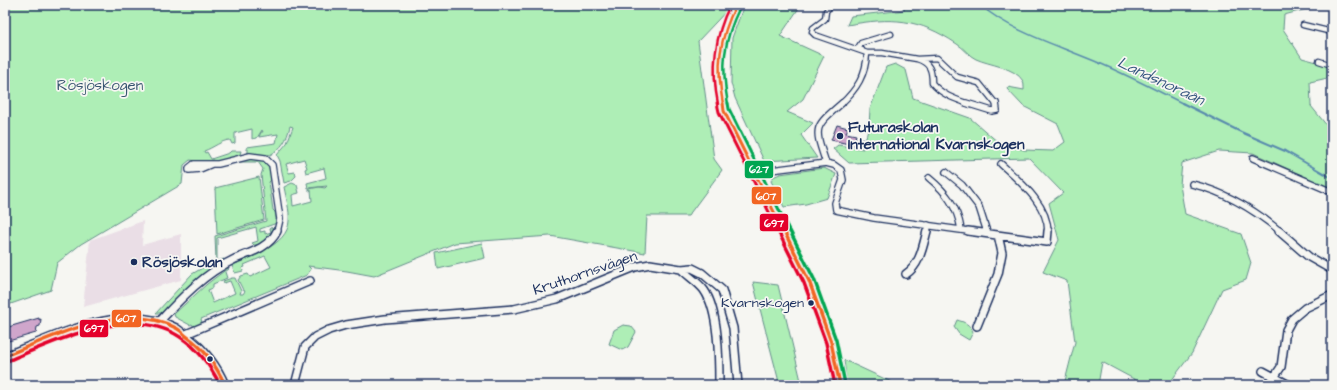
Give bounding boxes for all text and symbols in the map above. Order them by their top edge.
water label: Landsnoraån [1114,51,1210,112]
park label: Rösjöskogen [57,75,144,97]
place label: Futuraskolan International Kvarnskogen [848,117,1025,157]
marker: Futuraskolan International Kvarnskogen [835,131,845,141]
line badge: 627 [744,160,774,179]
text: 627 [749,162,769,177]
line badge: 607 [751,186,782,205]
text: 607 [756,189,777,204]
line badge: 697 [759,213,789,232]
text: 697 [764,216,784,231]
street label: Kruthornsvägen [530,245,641,302]
place label: Rösjöskolan [142,252,223,273]
marker: Rösjöskolan [129,257,139,267]
place label: Kvarnskogen [721,293,804,313]
marker: Kvarnskogen [806,298,816,308]
line badge: 607 [111,309,142,328]
text: 607 [116,311,137,326]
line badge: 697 [79,319,109,338]
text: 697 [84,321,104,336]
unlabelled marker [205,354,215,364]

